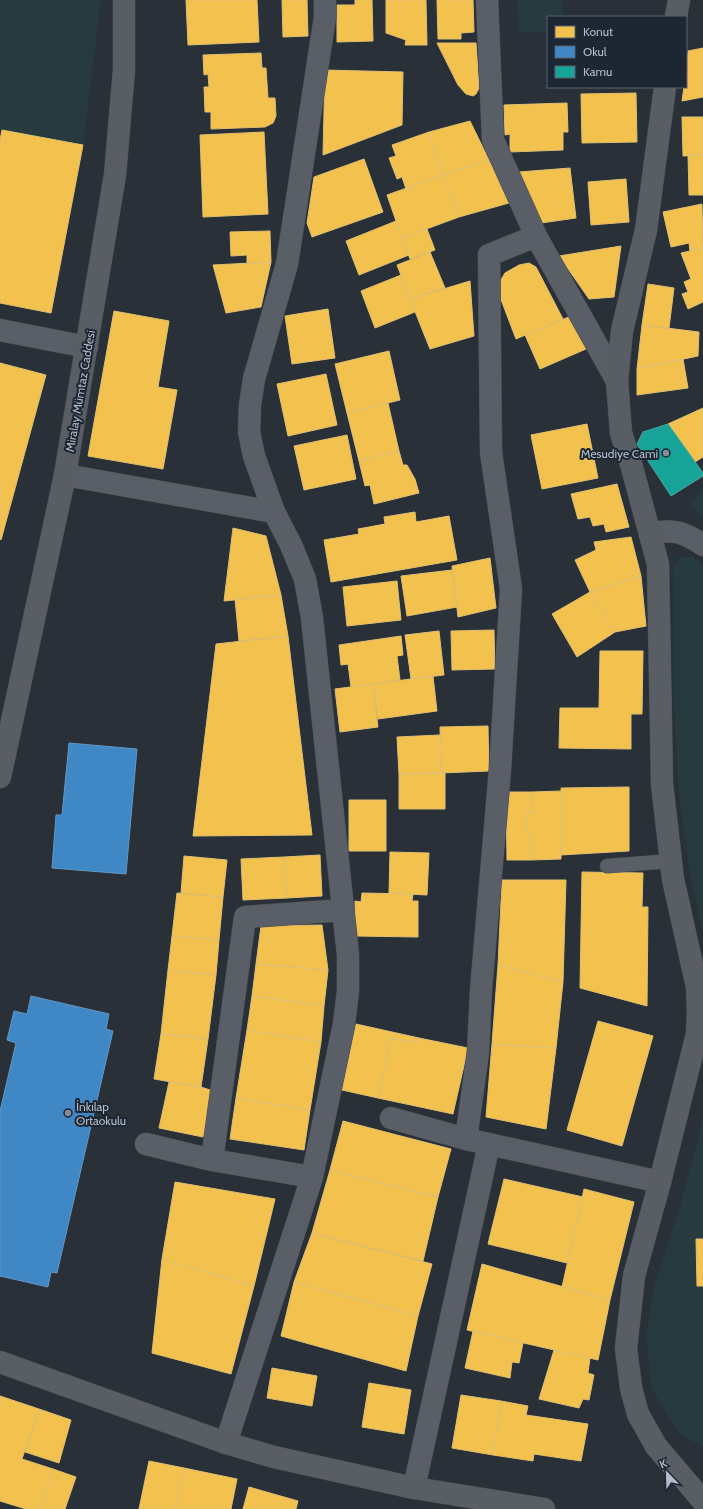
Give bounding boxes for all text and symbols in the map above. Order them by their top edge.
legend [547,16,687,88]
text: Konut [583,24,613,39]
text: Okul [583,44,607,59]
text: Kamu [583,64,612,79]
street label: Miralay Mümtaz Caddesi [62,329,98,453]
place label: Mesudiye Cami [581,446,658,461]
marker: Mesudiye Cami [661,448,671,458]
place label: İnkılap Ortaokulu [76,1099,126,1128]
marker: İnkılap Ortaokulu [63,1108,73,1118]
north arrow [647,1453,687,1493]
text: K [657,1456,669,1472]

